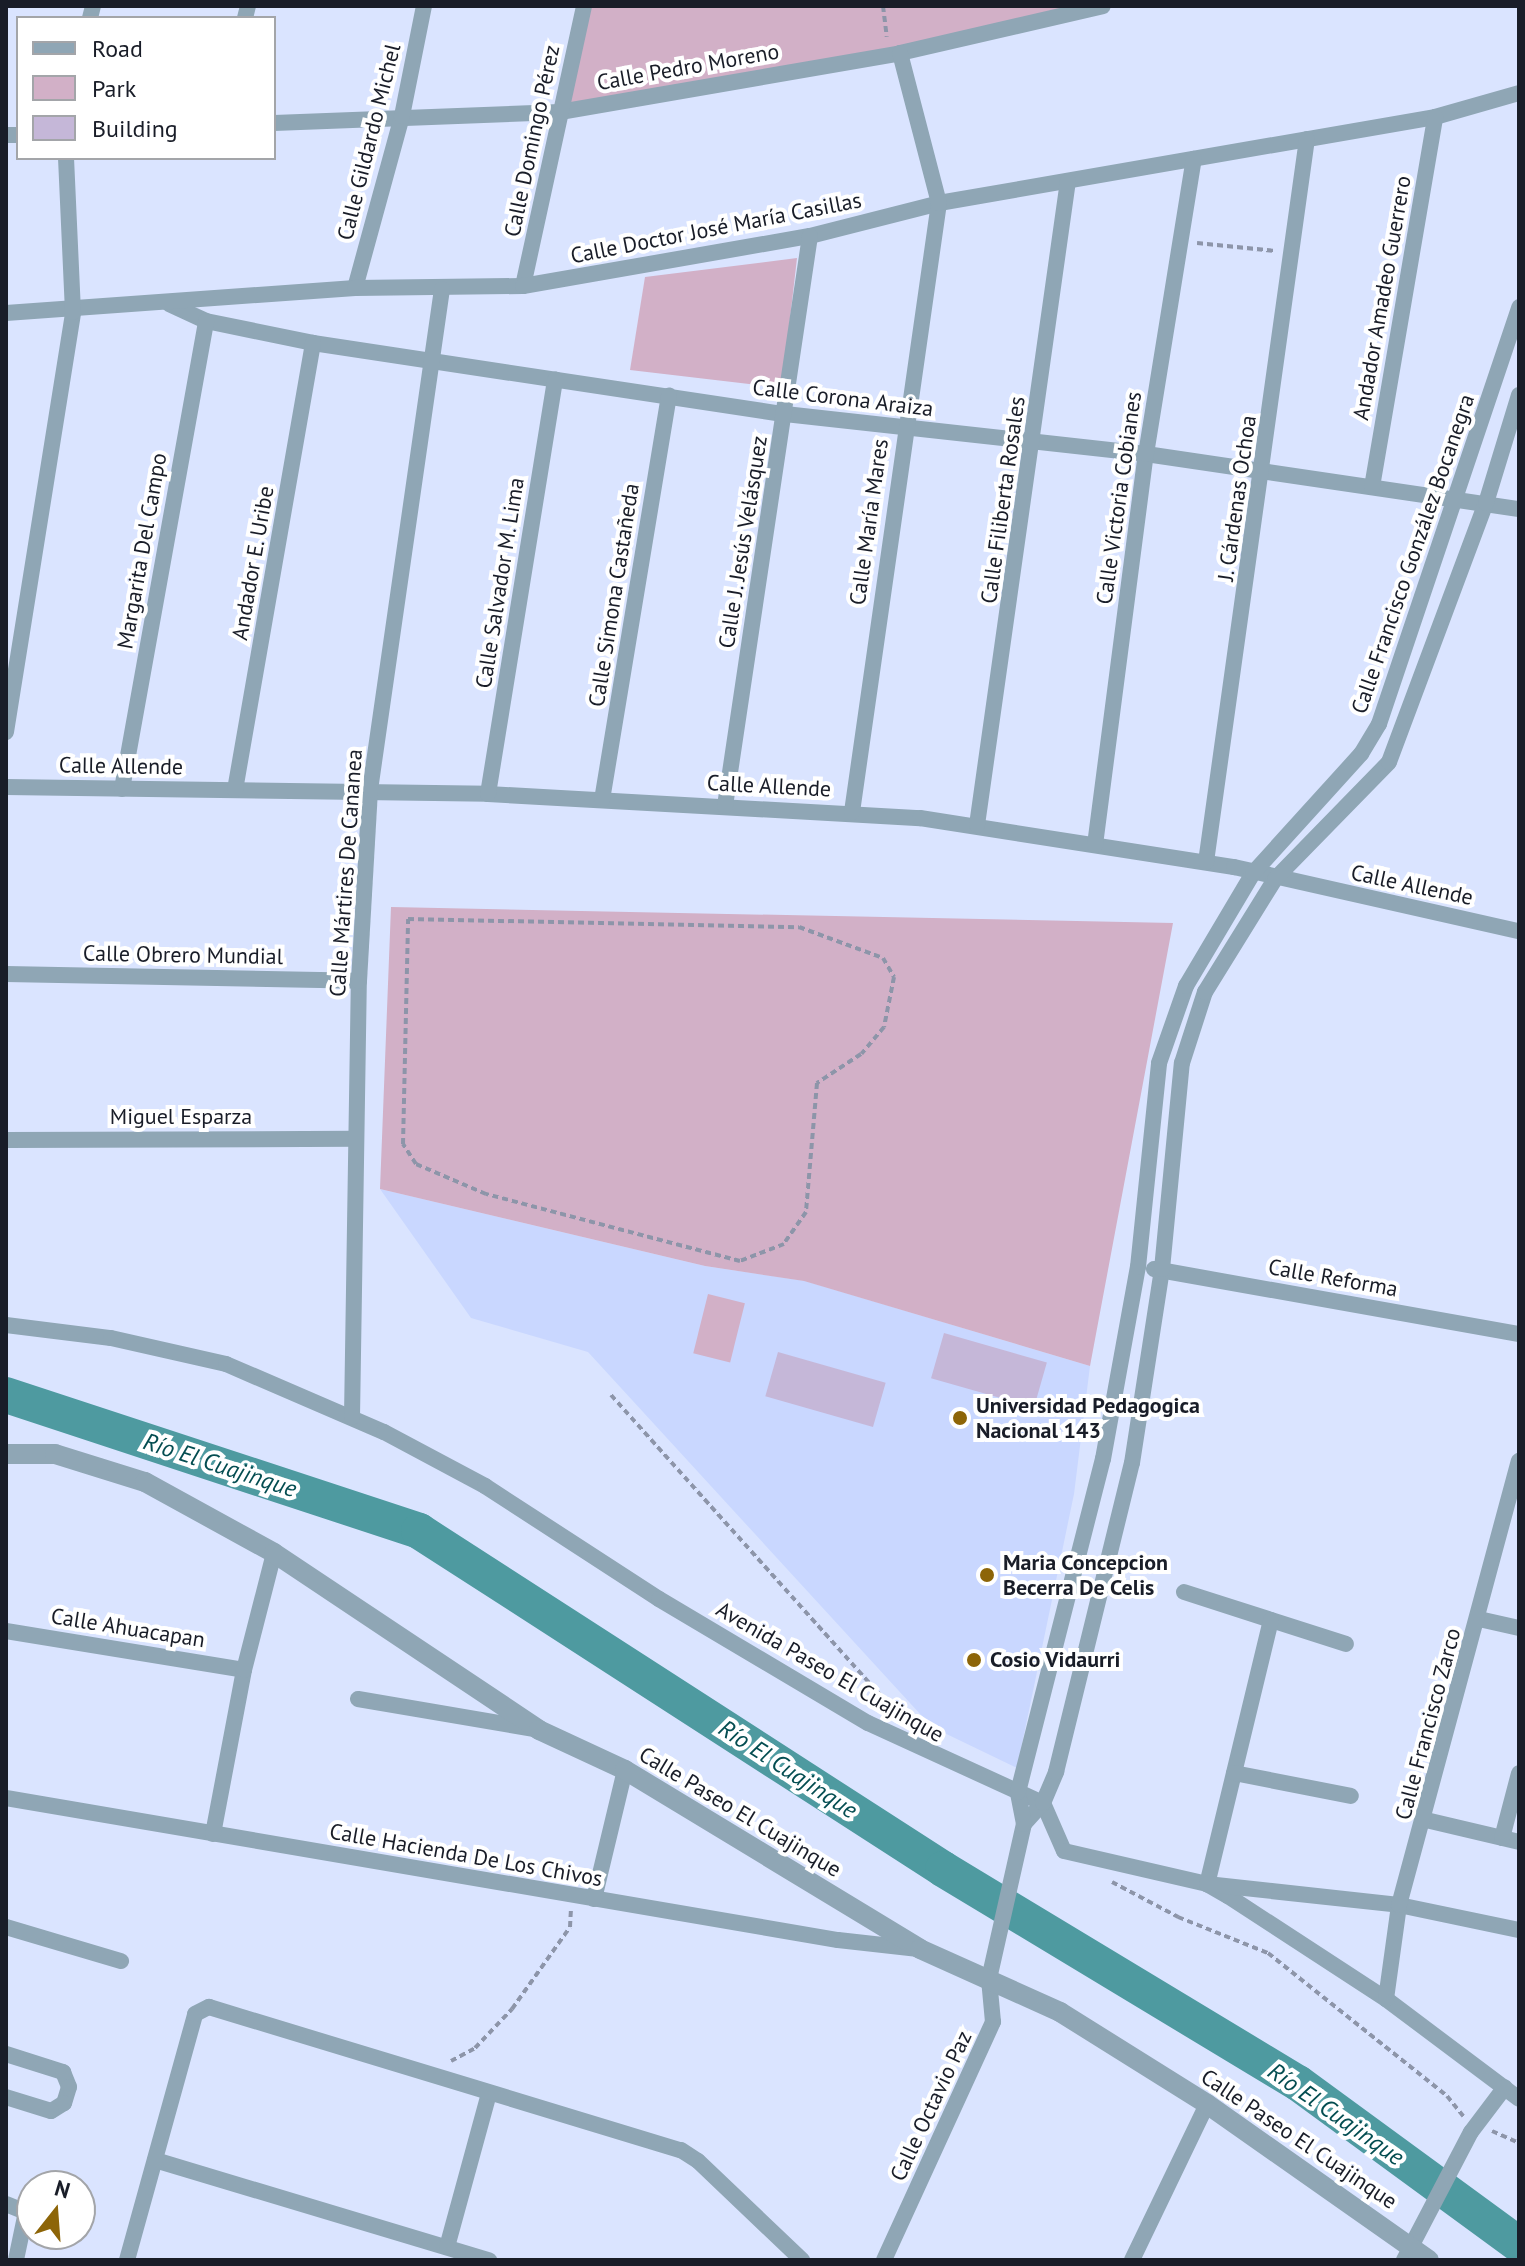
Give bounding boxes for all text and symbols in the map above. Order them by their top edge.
legend [16,16,276,160]
text: Road [92,33,143,64]
street label: Calle Pedro Moreno [595,38,781,96]
street label: Calle Gildardo Michel [332,41,406,243]
street label: Calle Domingo Pérez [499,43,565,239]
text: Park [92,73,136,104]
text: Building [92,113,178,144]
street label: Andador Amadeo Guerrero [1347,173,1417,423]
street label: Calle Doctor José María Casillas [568,187,864,269]
street label: Calle Corona Araiza [751,374,935,422]
street label: Calle Victoria Cobianes [1091,390,1147,606]
street label: Calle Francisco González Bocanegra [1346,391,1480,717]
street label: Calle Filiberta Rosales [975,395,1031,605]
street label: J. Cárdenas Ochoa [1212,413,1262,583]
street label: Calle J. Jesús Velásquez [713,433,773,651]
street label: Calle María Mares [844,437,894,607]
street label: Margarita Del Campo [112,451,172,651]
street label: Calle Salvador M. Lima [470,475,530,691]
street label: Calle Simona Castañeda [583,481,645,709]
street label: Andador E. Uribe [226,483,280,643]
street label: Calle Mártires De Cananea [324,748,368,998]
street label: Calle Allende [58,752,184,780]
street label: Calle Allende [706,770,832,802]
street label: Calle Allende [1348,859,1476,911]
street label: Calle Obrero Mundial [83,940,283,970]
street label: Miguel Esparza [110,1104,252,1130]
street label: Calle Reforma [1266,1254,1400,1302]
place label: Universidad Pedagogica Nacional 143 [976,1392,1200,1444]
marker: Universidad Pedagogica Nacional 143 [951,1409,969,1427]
water label: Río El Cuajinque [140,1427,300,1503]
place label: Maria Concepcion Becerra De Celis [1003,1549,1168,1600]
marker: Maria Concepcion Becerra De Celis [978,1566,996,1584]
street label: Avenida Paseo El Cuajinque [712,1596,948,1748]
street label: Calle Ahuacapan [49,1603,207,1653]
street label: Calle Francisco Zarco [1390,1625,1466,1823]
place label: Cosio Vidaurri [990,1647,1121,1673]
marker: Cosio Vidaurri [965,1651,983,1669]
water label: Río El Cuajinque [713,1714,863,1824]
street label: Calle Paseo El Cuajinque [634,1741,846,1883]
street label: Calle Hacienda De Los Chivos [327,1818,605,1892]
street label: Calle Octavio Paz [885,2027,977,2185]
water label: Río El Cuajinque [1262,2056,1410,2172]
street label: Calle Paseo El Cuajinque [1196,2063,1402,2215]
north arrow [16,2170,96,2250]
text: N [51,2173,73,2204]

